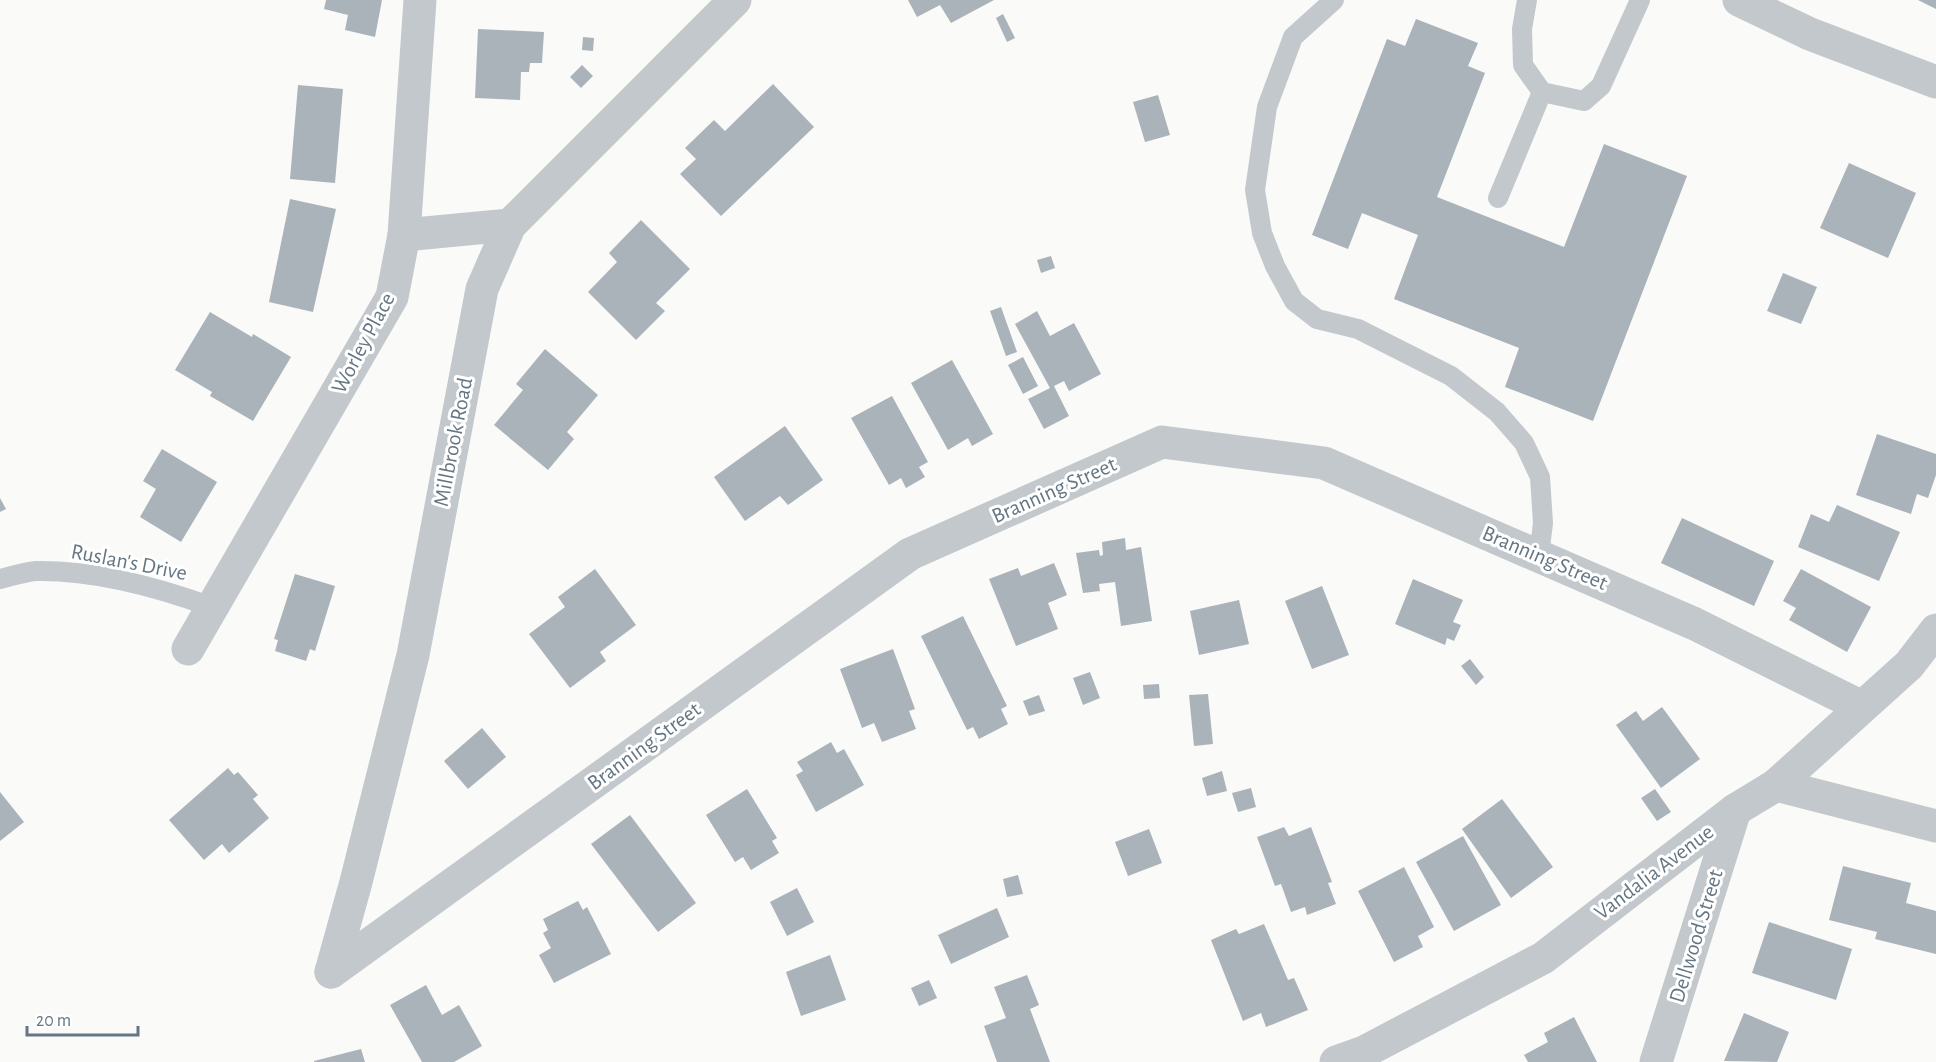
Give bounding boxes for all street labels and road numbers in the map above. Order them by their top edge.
street label: Worley Place [327,289,399,397]
street label: Millbrook Road [430,376,476,508]
street label: Branning Street [988,453,1120,527]
street label: Branning Street [1479,522,1611,594]
street label: Ruslan's Drive [69,540,189,584]
street label: Branning Street [583,698,705,794]
street label: Vandalia Avenue [1590,820,1718,924]
street label: Dellwood Street [1665,867,1727,1005]

